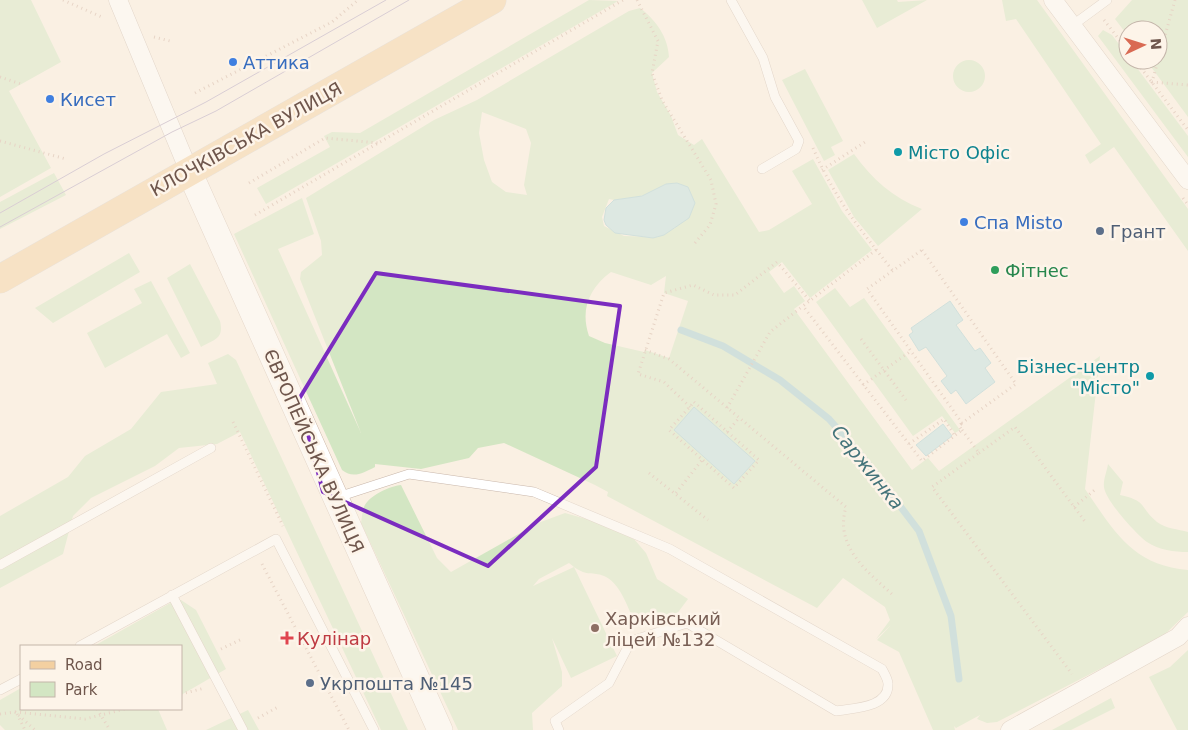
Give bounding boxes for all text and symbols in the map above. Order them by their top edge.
north arrow [1118,20,1168,70]
text: N [1148,38,1164,50]
place label: Аттика [243,52,310,73]
marker: Аттика [227,56,239,68]
street label: КЛОЧКІВСЬКА ВУЛИЦЯ [147,78,345,200]
place label: Кисет [60,89,116,110]
marker: Кисет [44,93,56,105]
place label: Місто Офіс [908,142,1010,163]
marker: Місто Офіс [892,146,904,158]
place label: Спа Misto [974,212,1063,233]
marker: Спа Misto [958,216,970,228]
place label: Грант [1110,221,1166,242]
marker: Грант [1094,225,1106,237]
place label: Фітнес [1005,260,1069,281]
marker: Фітнес [989,264,1001,276]
street label: ЄВРОПЕЙСЬКА ВУЛИЦЯ [259,346,369,556]
place label: Бізнес-центр "Місто" [1017,356,1140,398]
marker: Бізнес-центр "Місто" [1144,370,1156,382]
water label: Саржинка [827,420,909,514]
place label: Харківський ліцей №132 [605,608,721,650]
marker: Харківський ліцей №132 [589,622,601,634]
place label: Кулінар [297,628,371,649]
marker: Кулінар [281,632,293,644]
legend [20,645,182,710]
text: Road [65,656,103,674]
place label: Укрпошта №145 [320,673,473,694]
marker: Укрпошта №145 [304,677,316,689]
text: Park [65,681,98,699]

